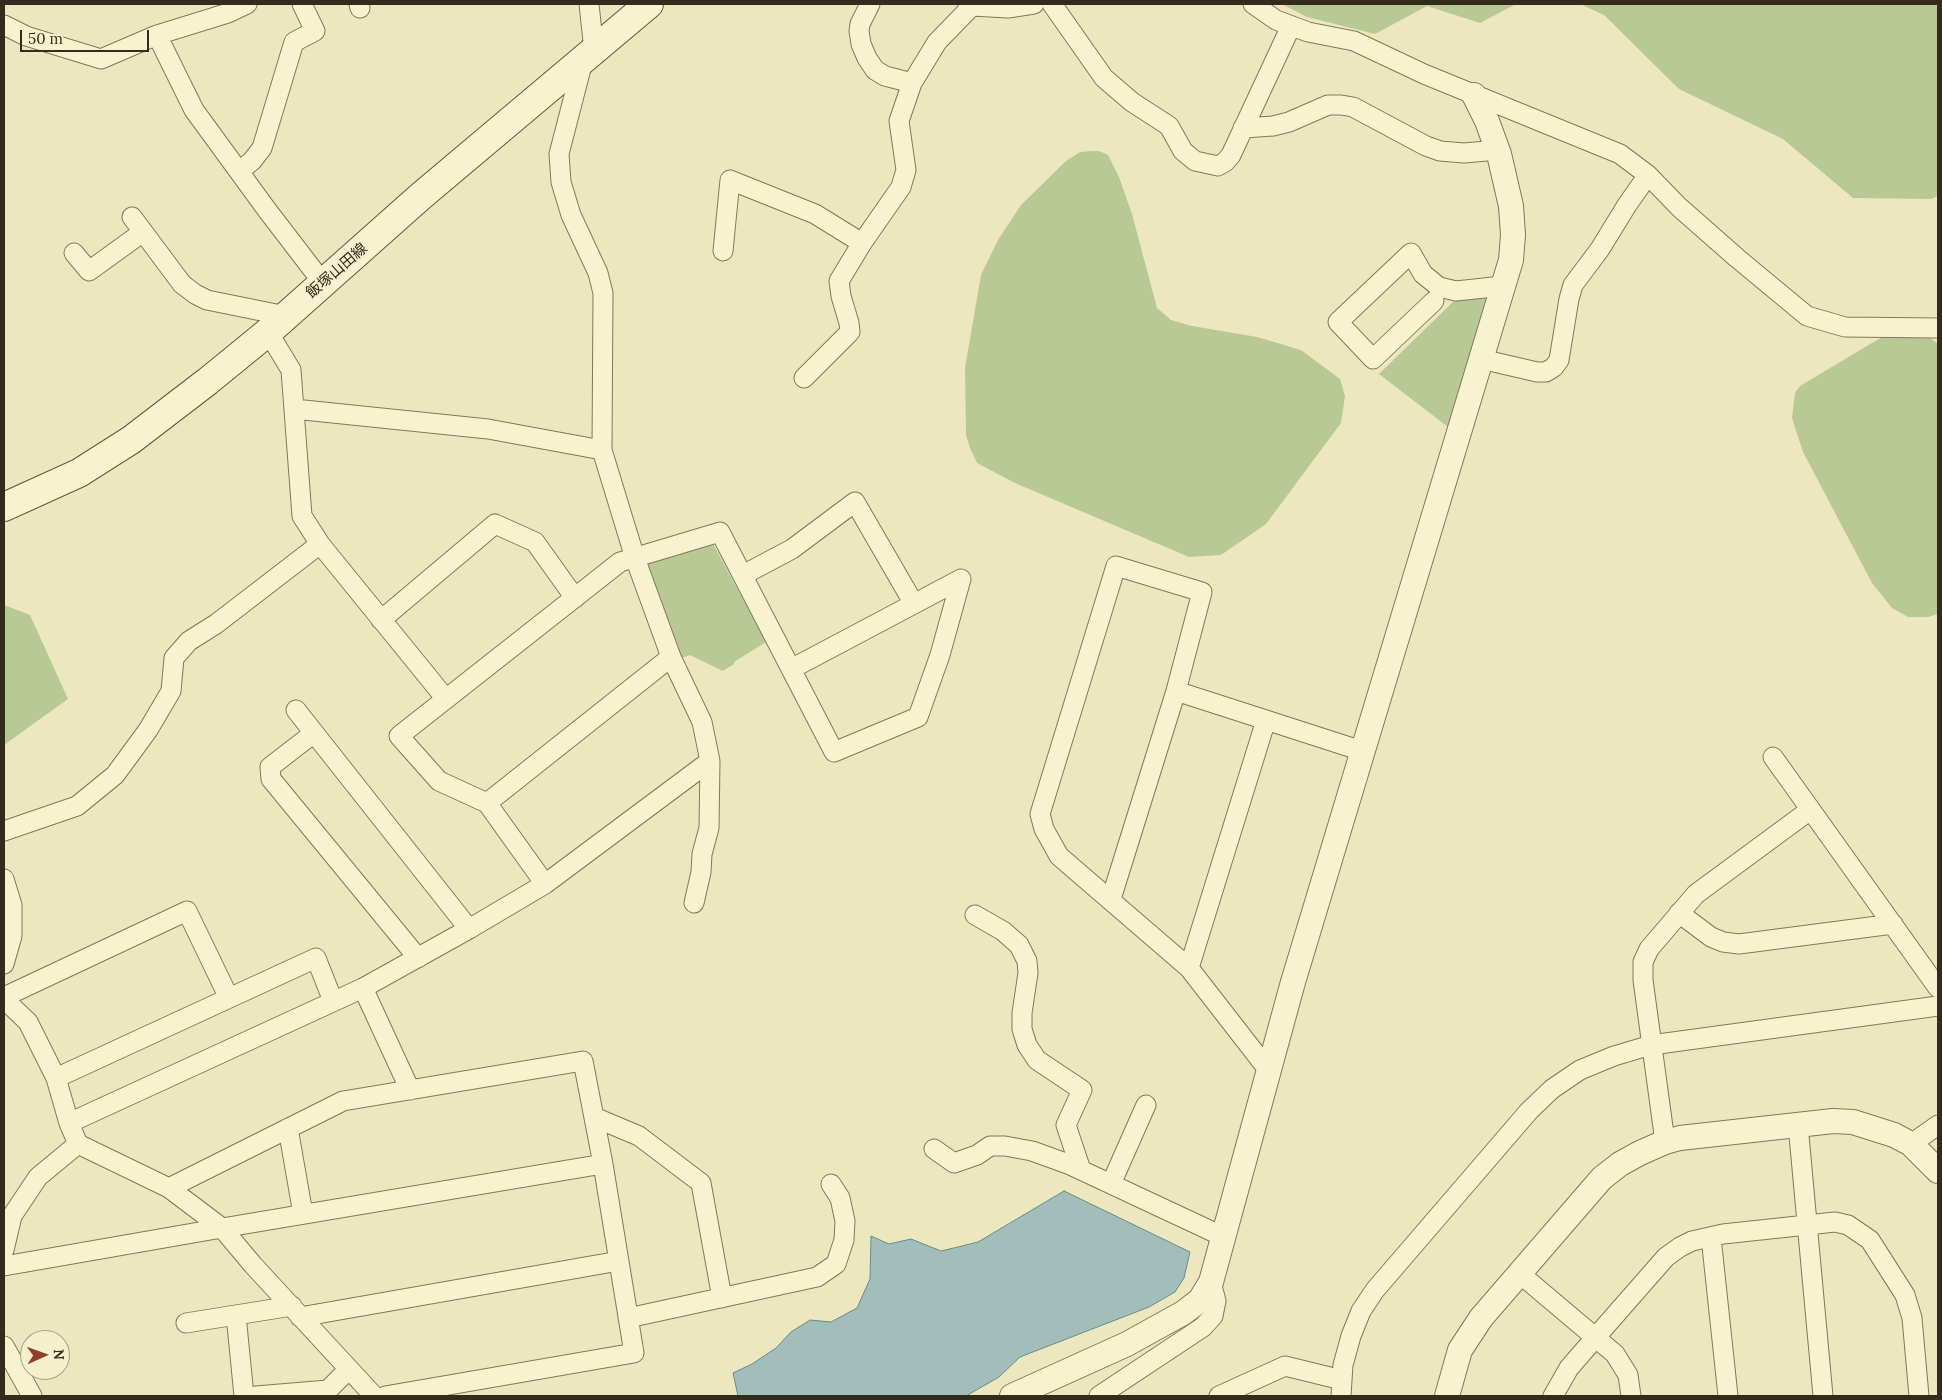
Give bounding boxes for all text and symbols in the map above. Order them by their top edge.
scale bar [22,20,151,52]
text: 50 m [28,29,63,48]
street label: 飯塚山田線 [303,240,371,302]
north arrow [20,1330,70,1380]
text: N [50,1349,68,1360]

